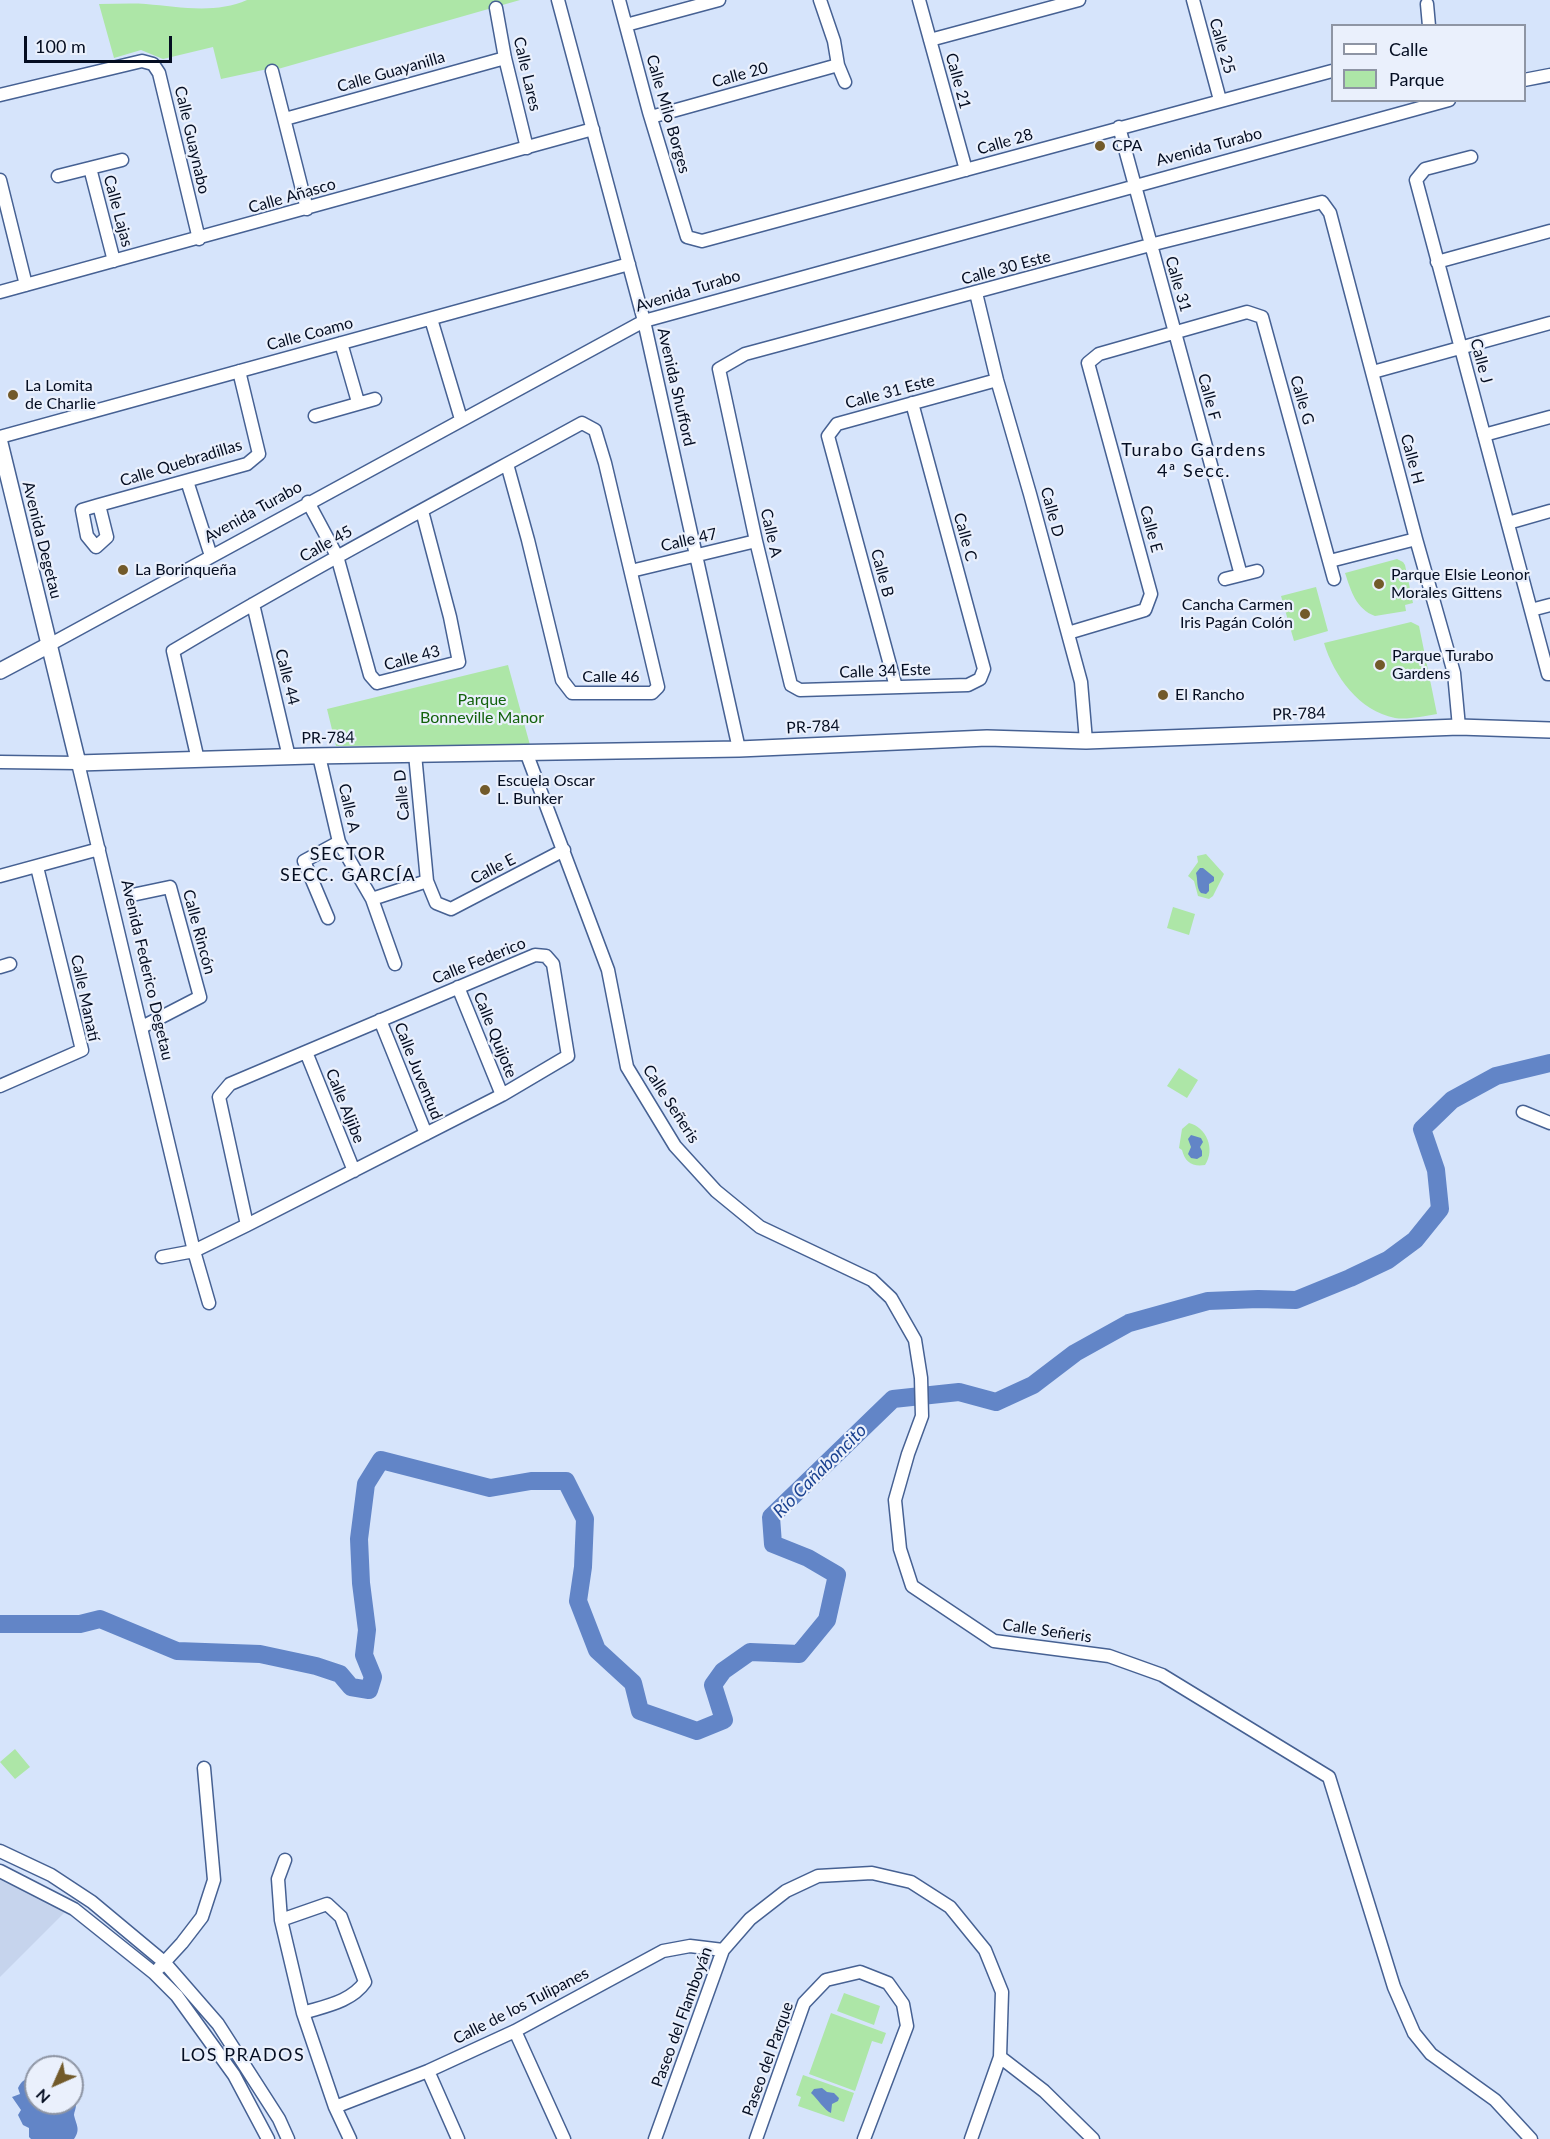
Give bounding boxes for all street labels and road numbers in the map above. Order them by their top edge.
street label: Calle 25 [1205,16,1239,76]
street label: Calle Lares [509,35,545,113]
street label: Calle Guayanilla [335,47,447,97]
street label: Calle 21 [941,51,975,111]
street label: Calle Milo Borges [642,52,694,176]
street label: Calle 20 [710,58,770,92]
street label: Calle Guaynabo [170,84,214,196]
street label: Avenida Turabo [1154,124,1264,170]
street label: Calle 28 [975,125,1035,159]
street label: Calle Lajas [99,173,137,249]
street label: Calle Añasco [246,174,338,218]
street label: Calle 30 Este [959,247,1053,289]
street label: Calle 31 [1161,254,1195,314]
street label: Avenida Turabo [633,266,743,316]
street label: Calle Coamo [265,313,355,355]
street label: Avenida Shufford [653,326,699,448]
street label: Calle J [1466,337,1496,385]
street label: Calle 31 Este [843,371,937,413]
street label: Calle F [1194,371,1224,423]
street label: Calle G [1286,373,1318,427]
street label: Calle H [1396,432,1428,486]
street label: Calle Quebradillas [118,435,244,491]
street label: Avenida Turabo [201,477,305,547]
street label: Avenida Degetau [18,479,66,601]
street label: Calle D [1036,485,1068,539]
street label: Calle E [1136,503,1166,555]
street label: Calle A [756,507,786,559]
street label: Calle C [949,511,981,563]
street label: Calle 45 [296,522,356,566]
street label: Calle 47 [659,524,719,556]
street label: Calle B [866,547,898,599]
street label: Calle 43 [382,641,442,675]
street label: Calle 44 [271,647,303,707]
street label: Calle 34 Este [839,660,931,682]
street label: Calle 46 [582,667,640,687]
street label: PR-784 [1272,703,1326,725]
street label: PR-784 [786,716,840,738]
street label: PR-784 [301,728,355,748]
street label: Calle D [390,769,414,821]
street label: Calle A [334,782,364,834]
street label: Calle E [467,850,519,888]
street label: Avenida Federico Degetau [117,878,177,1062]
street label: Calle Rincón [178,888,220,976]
street label: Calle Federico [429,934,529,988]
street label: Calle Manatí [66,953,104,1043]
street label: Calle Quijote [469,989,521,1081]
street label: Calle Juventud [390,1020,446,1122]
street label: Calle Señeris [638,1061,704,1147]
street label: Calle Aljibe [321,1066,369,1146]
street label: Calle Señeris [1001,1615,1093,1647]
street label: Paseo del Flamboyán [648,1944,716,2090]
street label: Calle de los Tulipanes [450,1963,592,2049]
street label: Paseo del Parque [738,1999,798,2119]

